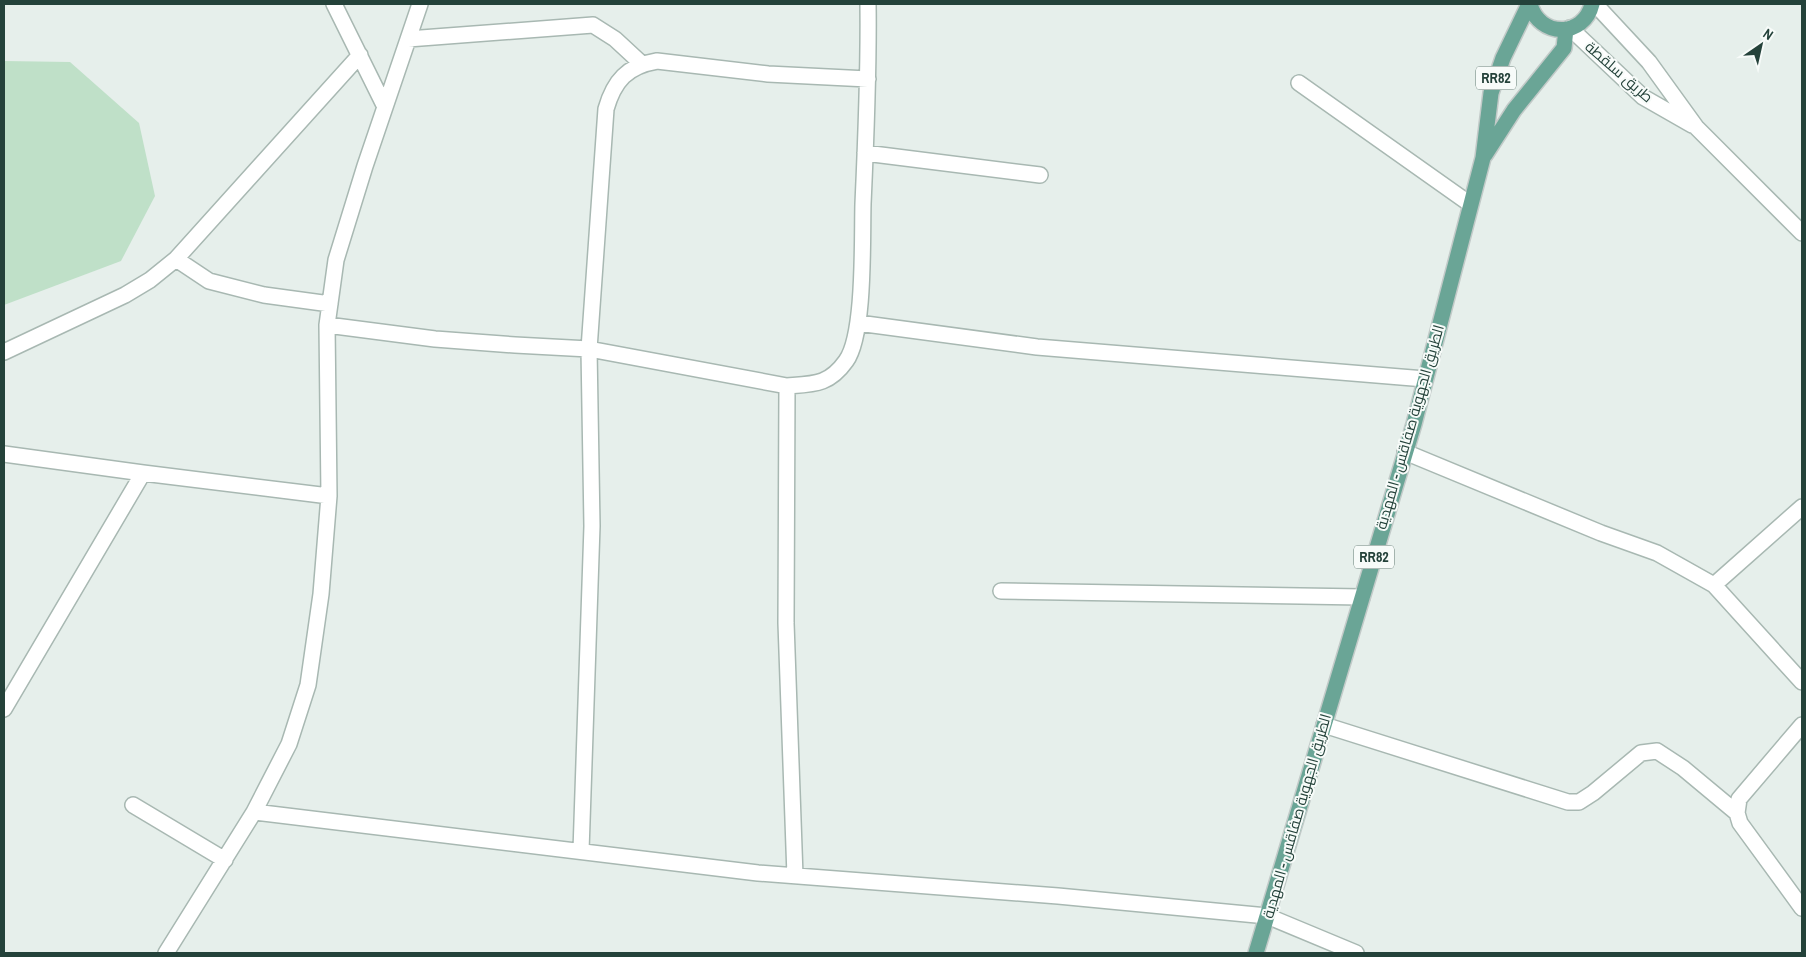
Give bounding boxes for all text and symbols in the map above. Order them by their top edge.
north arrow [1736,20,1786,70]
text: N [1760,24,1777,44]
street label: طريق سلقطة [1581,36,1658,107]
road number: RR82 [1476,66,1516,90]
street label: الطريق الجهوية صفاقس - المهدية [1370,322,1449,532]
road number: RR82 [1354,546,1394,568]
street label: الطريق الجهوية صفاقس - المهدية [1257,711,1336,921]

